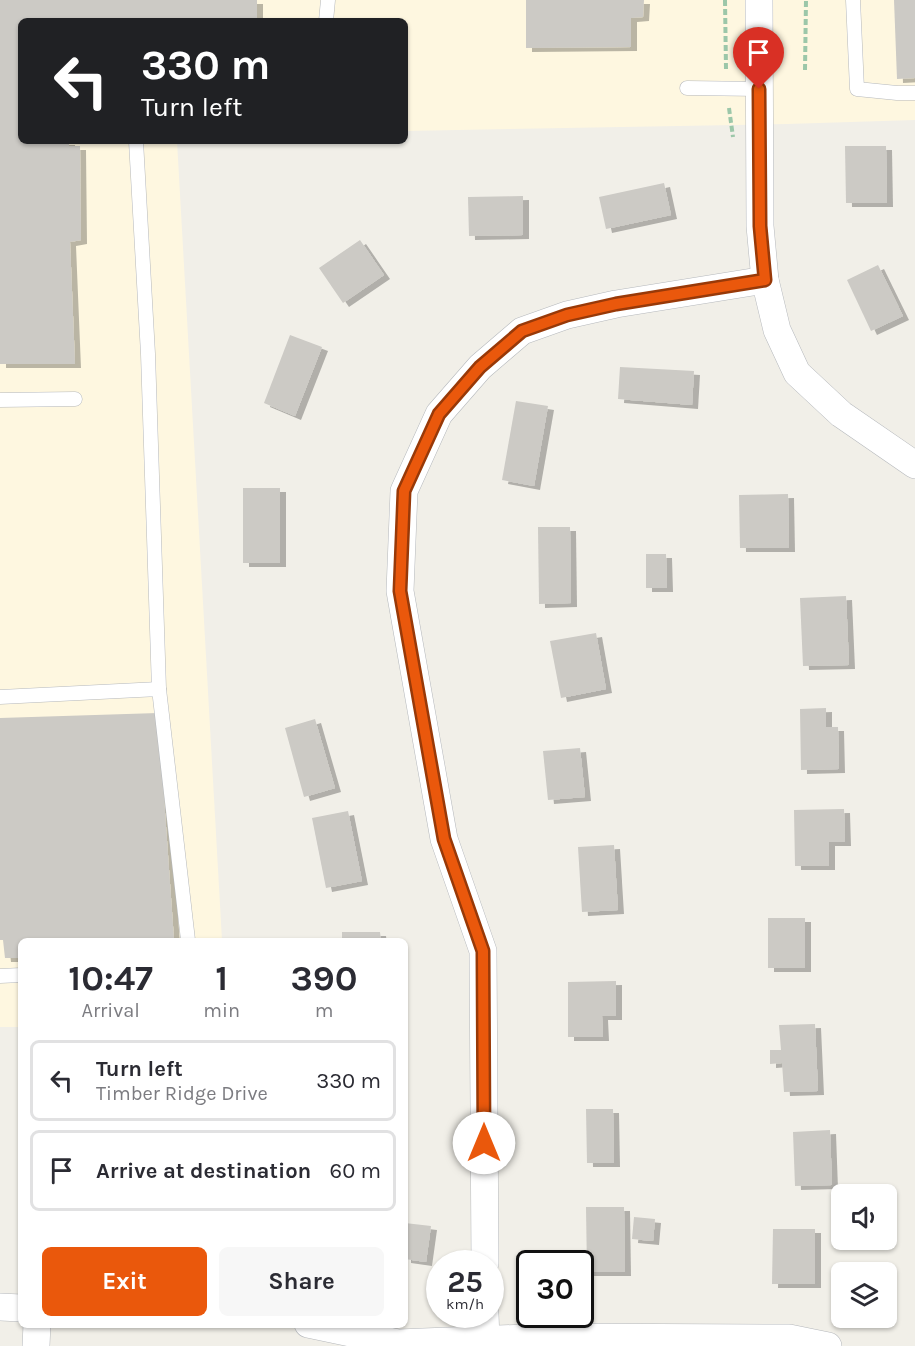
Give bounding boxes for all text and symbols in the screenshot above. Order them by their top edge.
pin [733,27,784,89]
icon: arrive [742,36,775,69]
text: 330 m [141,40,270,90]
icon: left [42,42,120,120]
text: Turn left [141,91,242,123]
text: 10:47 [68,957,153,999]
text: 1 [215,957,228,999]
text: 390 [290,957,358,999]
text: Arrival [81,999,140,1022]
text: min [203,999,240,1022]
text: m [315,999,333,1022]
text: Turn left [96,1056,183,1082]
icon: left [45,1064,78,1097]
text: 330 m [316,1068,381,1094]
text: Timber Ridge Drive [96,1082,268,1105]
position arrow [452,1111,516,1175]
icon: arrive [45,1154,78,1187]
text: Arrive at destination [96,1158,311,1184]
text: 60 m [330,1158,381,1184]
map controls [831,1184,897,1328]
button: sound [831,1184,897,1250]
button: Exit [42,1247,207,1316]
button: Share [219,1247,384,1316]
speed limit sign: 30 [516,1250,594,1328]
button: layers [831,1262,897,1328]
text: 25 [447,1264,483,1300]
text: km/h [446,1295,484,1313]

